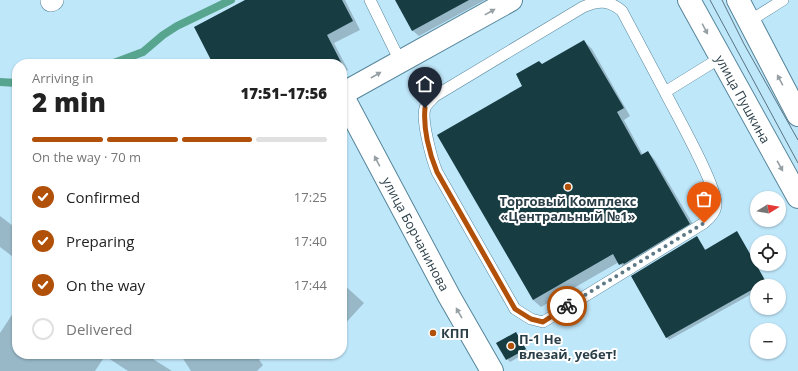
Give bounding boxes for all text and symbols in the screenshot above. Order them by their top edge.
one-way arrow [484,9,496,15]
one-way arrow [701,23,708,35]
street label: улица Пушкина [711,51,775,147]
pin [408,67,442,108]
text: Arriving in [32,69,94,87]
one-way arrow [370,71,382,78]
icon: home [414,73,436,95]
one-way arrow [776,74,783,86]
text: 17:51–17:56 [241,83,327,103]
text: 2 min [32,84,106,120]
text: On the way · 70 m [32,148,141,166]
one-way arrow [374,156,380,167]
one-way arrow [777,160,784,172]
street label: улица Борчанинова [378,174,454,294]
marker: Торговый Комплекс «Центральный №1» [563,182,573,192]
pin [687,182,721,223]
icon: check [32,186,54,208]
text: Confirmed [66,187,140,207]
text: 17:25 [294,188,327,206]
icon: bag [693,188,715,210]
north arrow [750,191,786,227]
map controls [750,191,786,359]
place label: Торговый Комплекс «Центральный №1» [499,192,637,225]
icon: check [32,230,54,252]
text: Preparing [66,231,134,251]
text: 17:40 [294,232,327,250]
button: locate [750,235,786,271]
icon: check [32,274,54,296]
text: On the way [66,275,145,295]
text: 17:44 [294,276,327,294]
button: + [750,279,786,315]
courier [547,286,587,326]
icon: bike [556,295,578,317]
one-way arrow [455,307,462,319]
text: Delivered [66,319,133,339]
button: − [750,323,786,359]
place label: КПП [441,324,469,342]
marker: КПП [428,328,438,338]
place label: П-1 Не влезай, уебет! [519,330,617,363]
marker: П-1 Не влезай, уебет! [506,341,516,351]

